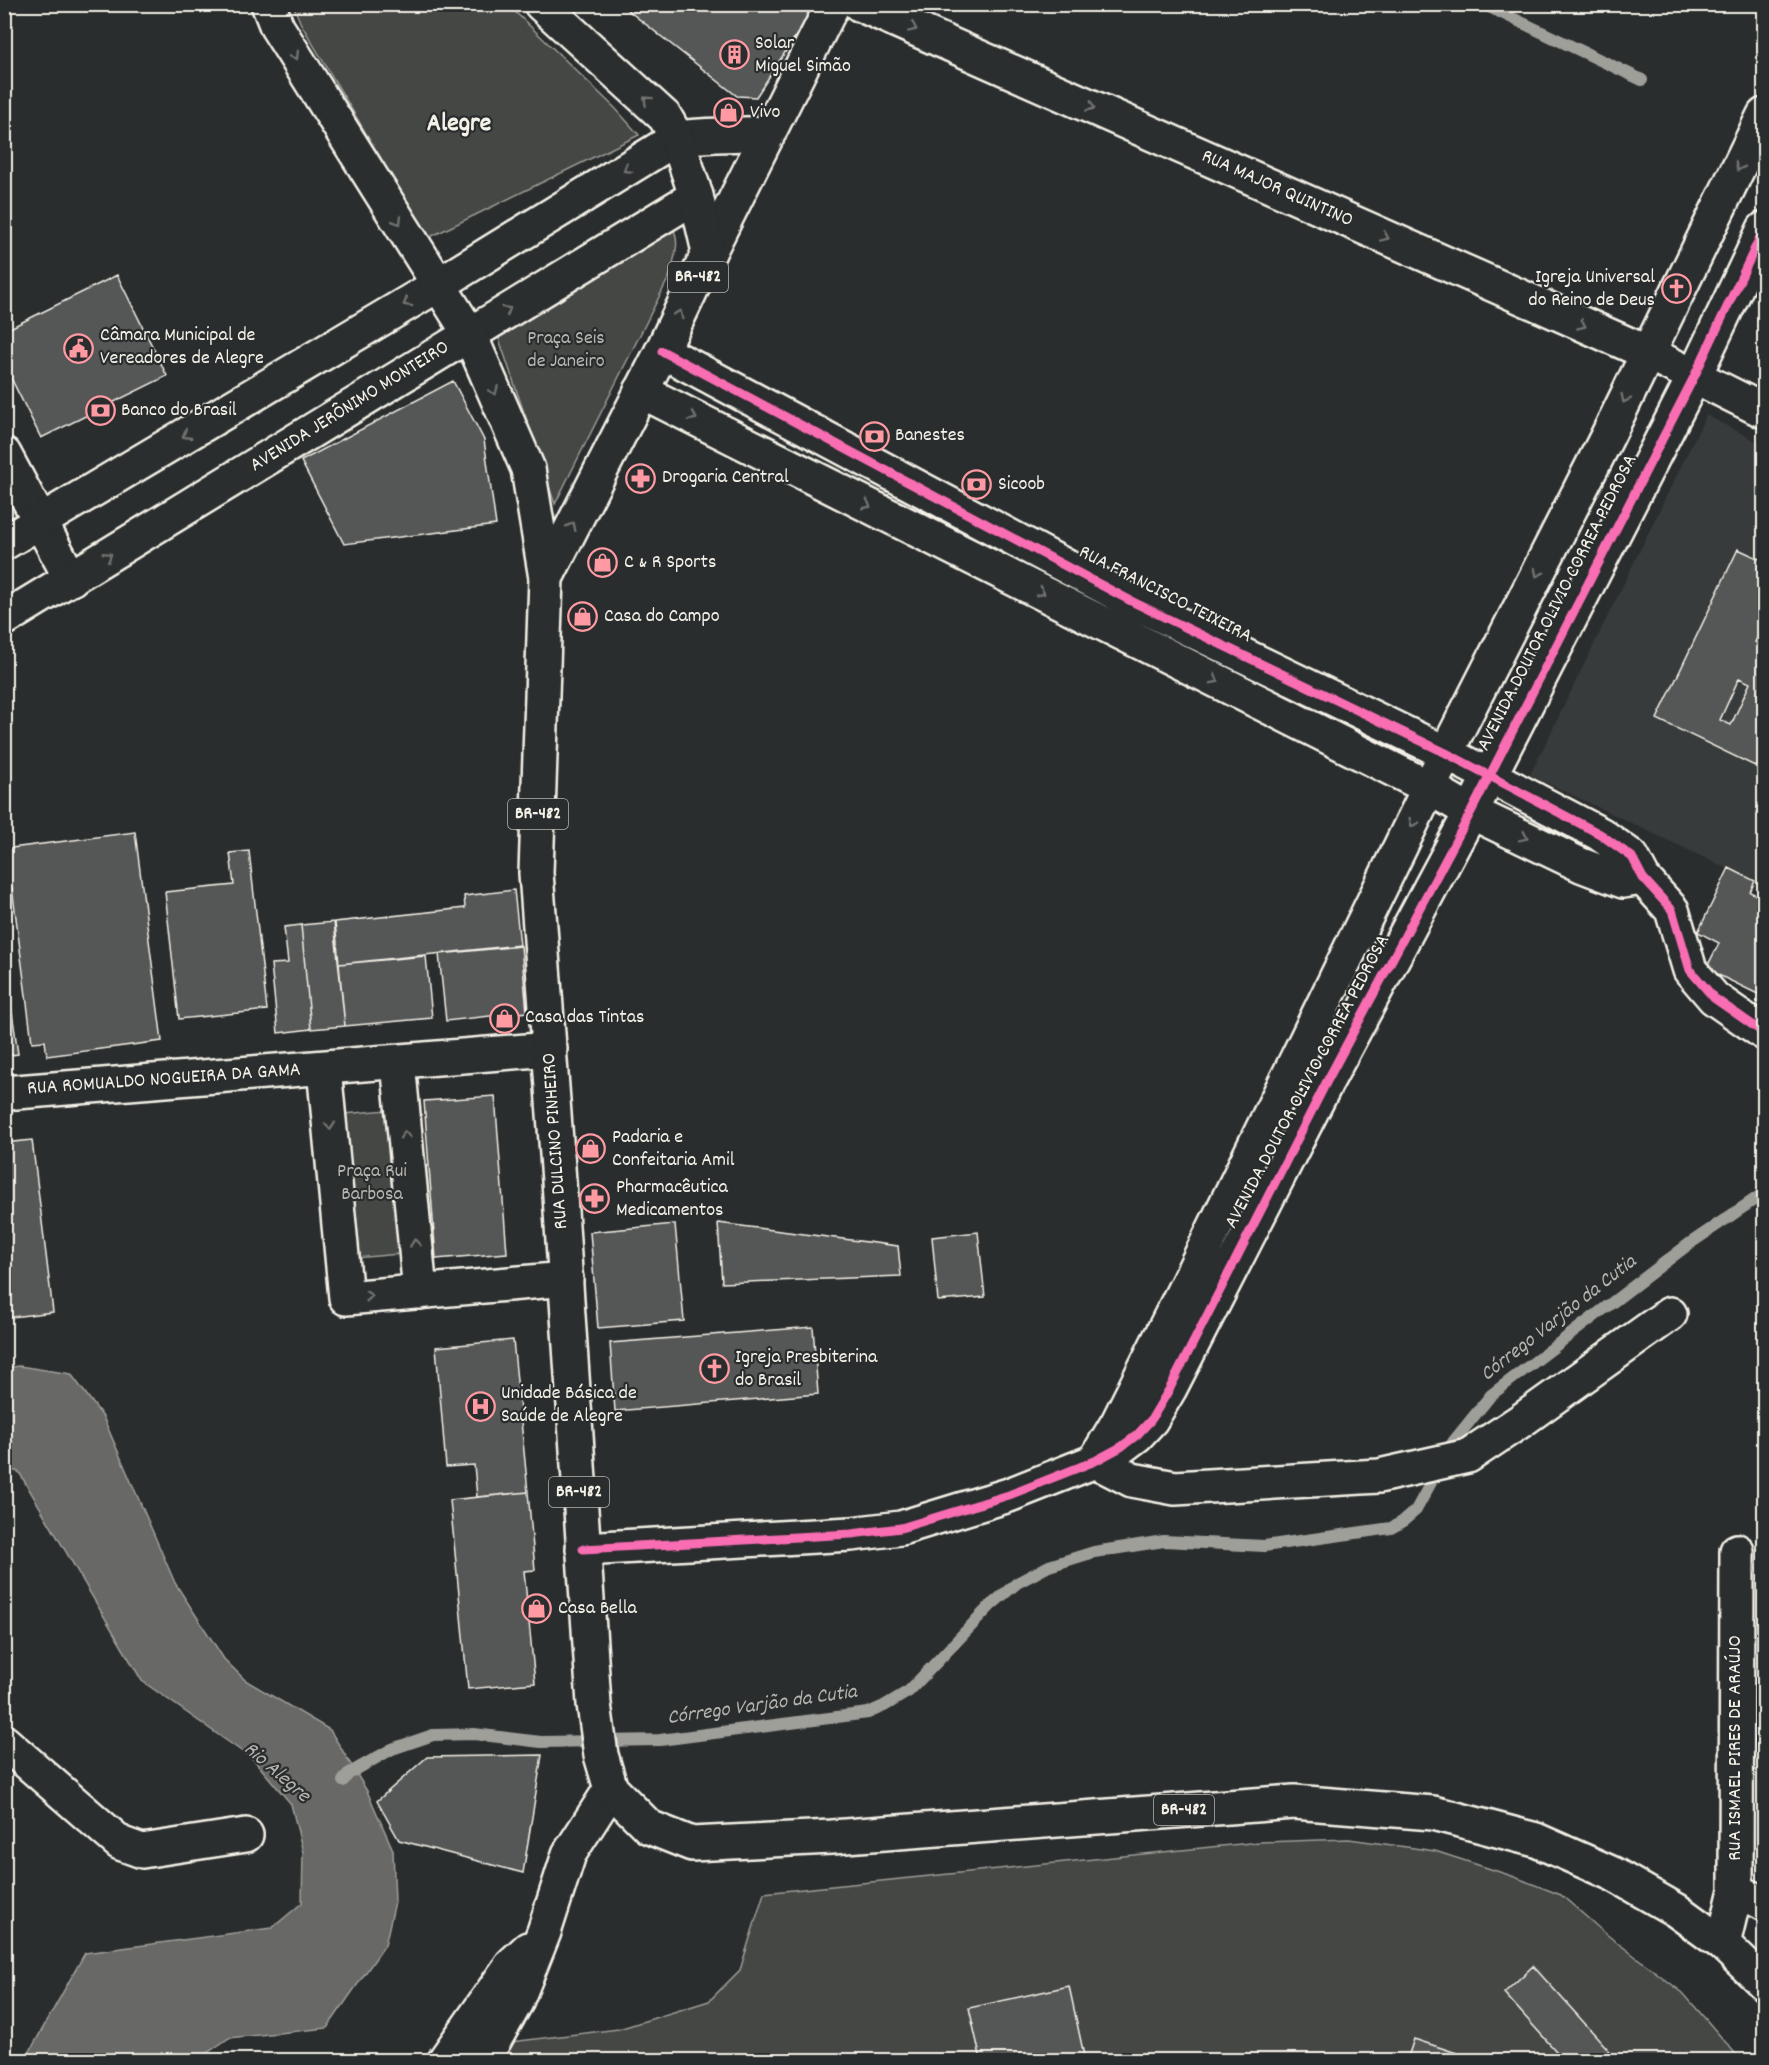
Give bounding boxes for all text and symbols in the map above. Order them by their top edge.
one-way arrow [907,21,918,33]
place label: Solar Miguel Simão [755,30,851,81]
building icon: Solar Miguel Simão [718,39,750,71]
one-way arrow [287,50,299,60]
one-way arrow [643,96,653,107]
shop icon: Vivo [713,97,745,129]
place label: Vivo [750,99,781,127]
one-way arrow [1085,100,1096,112]
district label: Alegre [427,106,491,143]
street label: RUA MAJOR QUINTINO [1197,143,1357,235]
one-way arrow [623,161,633,173]
one-way arrow [1734,161,1746,172]
one-way arrow [391,215,403,225]
one-way arrow [1378,230,1389,242]
road number: BR-482 [668,262,728,292]
place label: Igreja Universal do Reino de Deus [1528,264,1655,315]
church icon: Igreja Universal do Reino de Deus [1660,273,1692,305]
one-way arrow [403,296,413,307]
one-way arrow [501,306,511,318]
one-way arrow [672,310,684,321]
one-way arrow [1576,317,1587,329]
place label: Câmara Municipal de Vereadores de Alegre [100,322,264,373]
park label: Praça Seis de Janeiro [527,325,605,376]
public building icon: Câmara Municipal de Vereadores de Alegre [63,332,95,364]
street label: AVENIDA JERÔNIMO MONTEIRO [245,334,455,480]
one-way arrow [487,384,499,395]
one-way arrow [1621,393,1633,404]
bank icon: Banco do Brasil [84,395,116,427]
place label: Banco do Brasil [121,397,237,425]
one-way arrow [686,410,697,421]
bank icon: Banestes [858,420,890,452]
place label: Banestes [895,422,965,450]
one-way arrow [182,428,192,440]
street label: AVENIDA DOUTOR OLIVIO CORREA PEDROSA [1471,450,1645,756]
pharmacy icon: Drogaria Central [625,462,657,494]
place label: Drogaria Central [662,464,789,492]
bank icon: Sicoob [961,469,993,501]
place label: Sicoob [998,471,1045,499]
one-way arrow [861,497,872,509]
one-way arrow [565,521,576,532]
street label: RUA FRANCISCO TEIXEIRA [1073,539,1257,651]
shop icon: C & R Sports [587,547,619,579]
place label: C & R Sports [624,549,716,577]
one-way arrow [102,551,112,563]
one-way arrow [1534,567,1545,577]
one-way arrow [1035,585,1046,597]
shop icon: Casa do Campo [567,601,599,633]
place label: Casa do Campo [604,603,720,631]
one-way arrow [1209,673,1220,684]
road number: BR-482 [508,799,568,829]
one-way arrow [1408,816,1420,827]
one-way arrow [1518,830,1529,842]
street label: AVENIDA DOUTOR OLIVIO CORREA PEDROSA [1218,930,1398,1234]
shop icon: Casa das Tintas [488,1002,520,1034]
place label: Casa das Tintas [525,1004,644,1032]
street label: RUA DULCINO PINHEIRO [536,1052,576,1230]
street label: RUA ROMUALDO NOGUEIRA DA GAMA [26,1056,302,1104]
one-way arrow [323,1122,336,1131]
place label: Padaria e Confeitaria Amil [612,1124,735,1175]
one-way arrow [398,1131,411,1140]
shop icon: Padaria e Confeitaria Amil [575,1133,607,1165]
park label: Praça Rui Barbosa [337,1158,407,1209]
place label: Pharmacêutica Medicamentos [616,1174,729,1225]
pharmacy icon: Pharmacêutica Medicamentos [579,1183,611,1215]
one-way arrow [409,1238,422,1247]
water label: Córrego Varjão da Cutia [1474,1248,1644,1390]
one-way arrow [364,1290,373,1303]
place label: Igreja Presbiterina do Brasil [735,1344,878,1395]
church icon: Igreja Presbiterina do Brasil [698,1353,730,1385]
place label: Unidade Básica de Saúde de Alegre [501,1380,637,1431]
hospital icon: Unidade Básica de Saúde de Alegre [464,1390,496,1422]
road number: BR-482 [549,1477,609,1507]
shop icon: Casa Bella [521,1593,553,1625]
place label: Casa Bella [558,1595,637,1623]
street label: RUA ISMAEL PIRES DE ARAÚJO [1722,1635,1750,1861]
water label: Córrego Varjão da Cutia [665,1678,860,1734]
water label: Rio Alegre [236,1735,317,1812]
road number: BR-482 [1154,1795,1214,1825]

